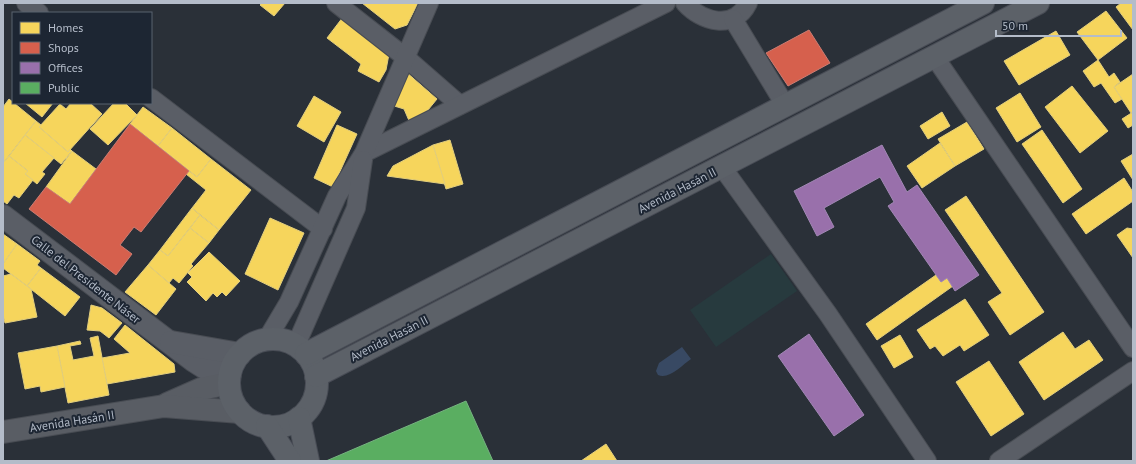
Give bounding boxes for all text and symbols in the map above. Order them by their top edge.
legend [12,12,152,104]
scale bar [996,12,1121,38]
text: 50 m [1002,18,1028,33]
text: Homes [48,20,83,35]
text: Shops [48,40,79,55]
text: Offices [48,60,83,75]
text: Public [48,80,80,95]
street label: Avenida Hasán II [635,164,719,216]
street label: Calle del Presidente Náser [28,232,144,326]
street label: Avenida Hasán II [347,312,431,364]
street label: Avenida Hasán II [29,407,115,435]

